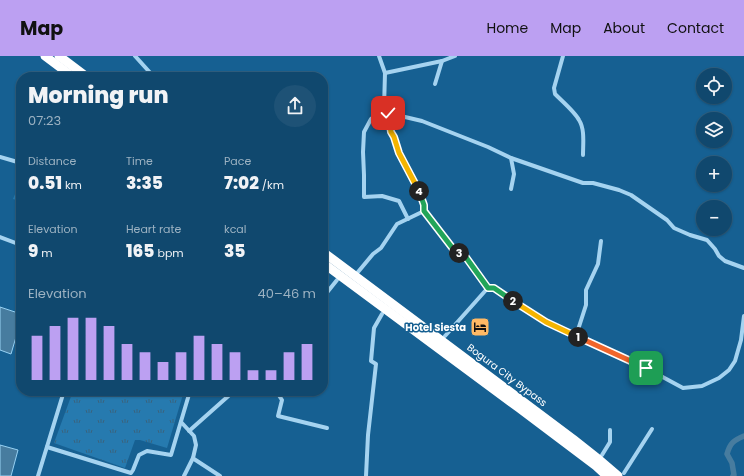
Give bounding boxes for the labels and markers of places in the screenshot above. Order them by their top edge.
pin [371,96,405,130]
pin: 4 [409,181,429,201]
pin: 3 [449,243,469,263]
pin: 2 [503,291,523,311]
hotel icon: Hotel Siesta [469,316,491,338]
place label: Hotel Siesta [405,320,466,335]
pin: 1 [568,327,588,347]
pin [629,351,663,385]

